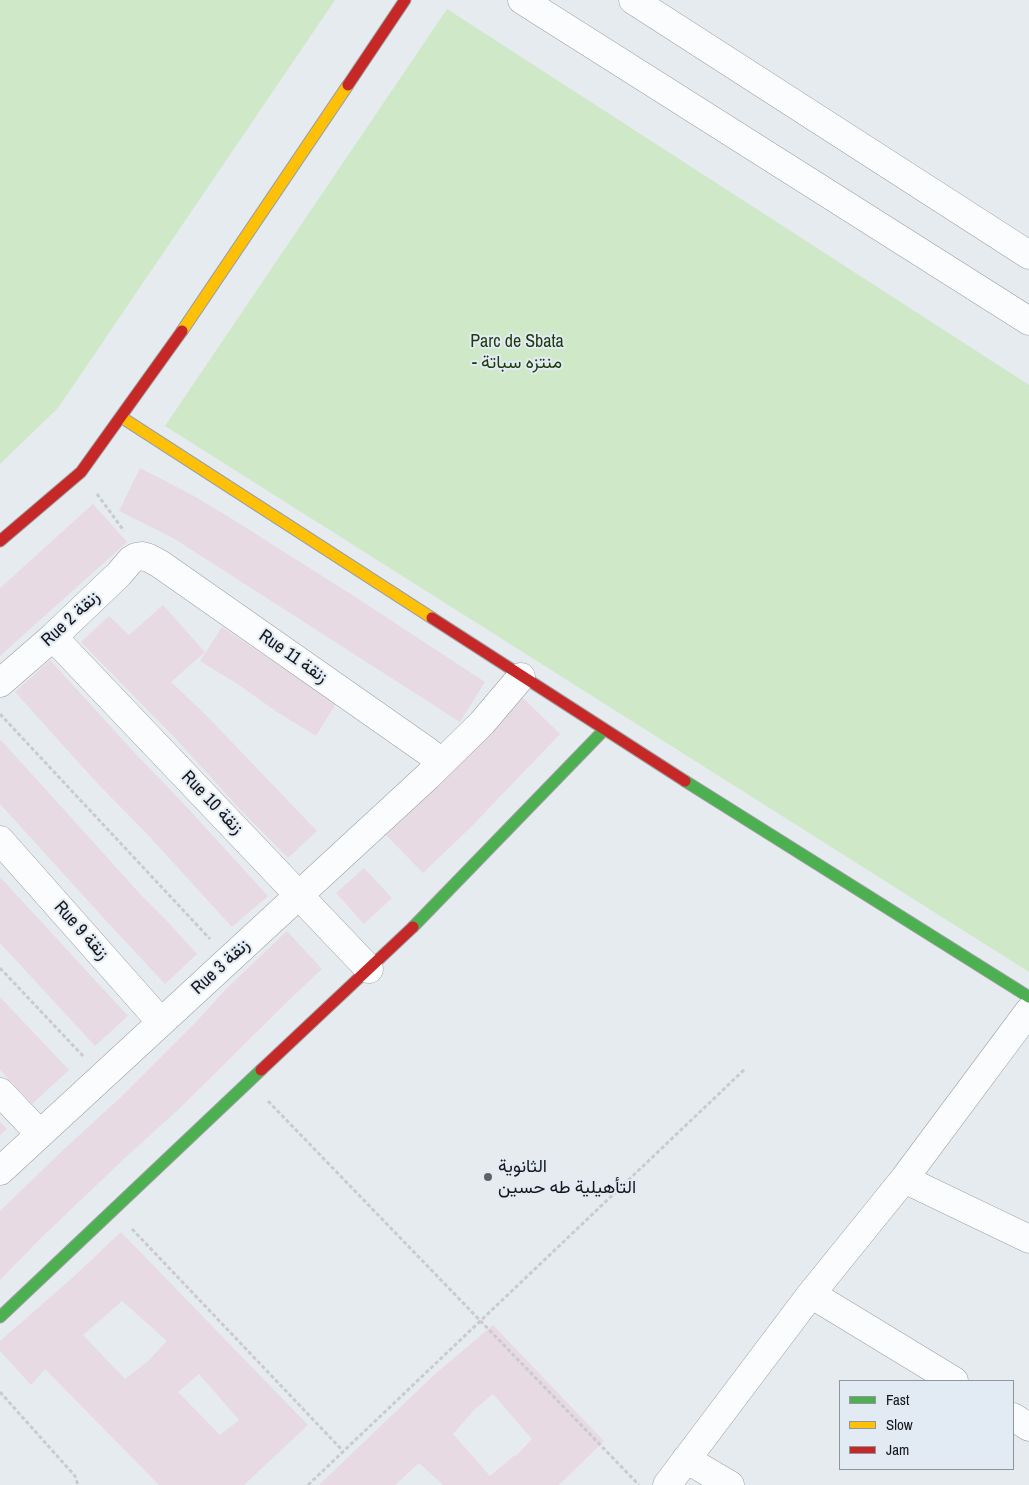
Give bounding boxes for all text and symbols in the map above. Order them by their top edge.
park label: Parc de Sbata - منتزه سباتة [470,331,564,374]
street label: Rue 2 زنقة [37,587,105,651]
street label: Rue 11 زنقة [254,626,332,688]
street label: Rue 10 زنقة [176,767,248,839]
street label: Rue 9 زنقة [49,897,113,965]
street label: Rue 3 زنقة [187,935,255,999]
place label: الثانوية التأهيلية طه حسين [498,1156,636,1198]
marker: الثانوية التأهيلية طه حسين [482,1171,494,1183]
legend [839,1380,1014,1470]
text: Fast [886,1389,909,1410]
text: Slow [886,1414,913,1435]
text: Jam [886,1439,909,1460]

